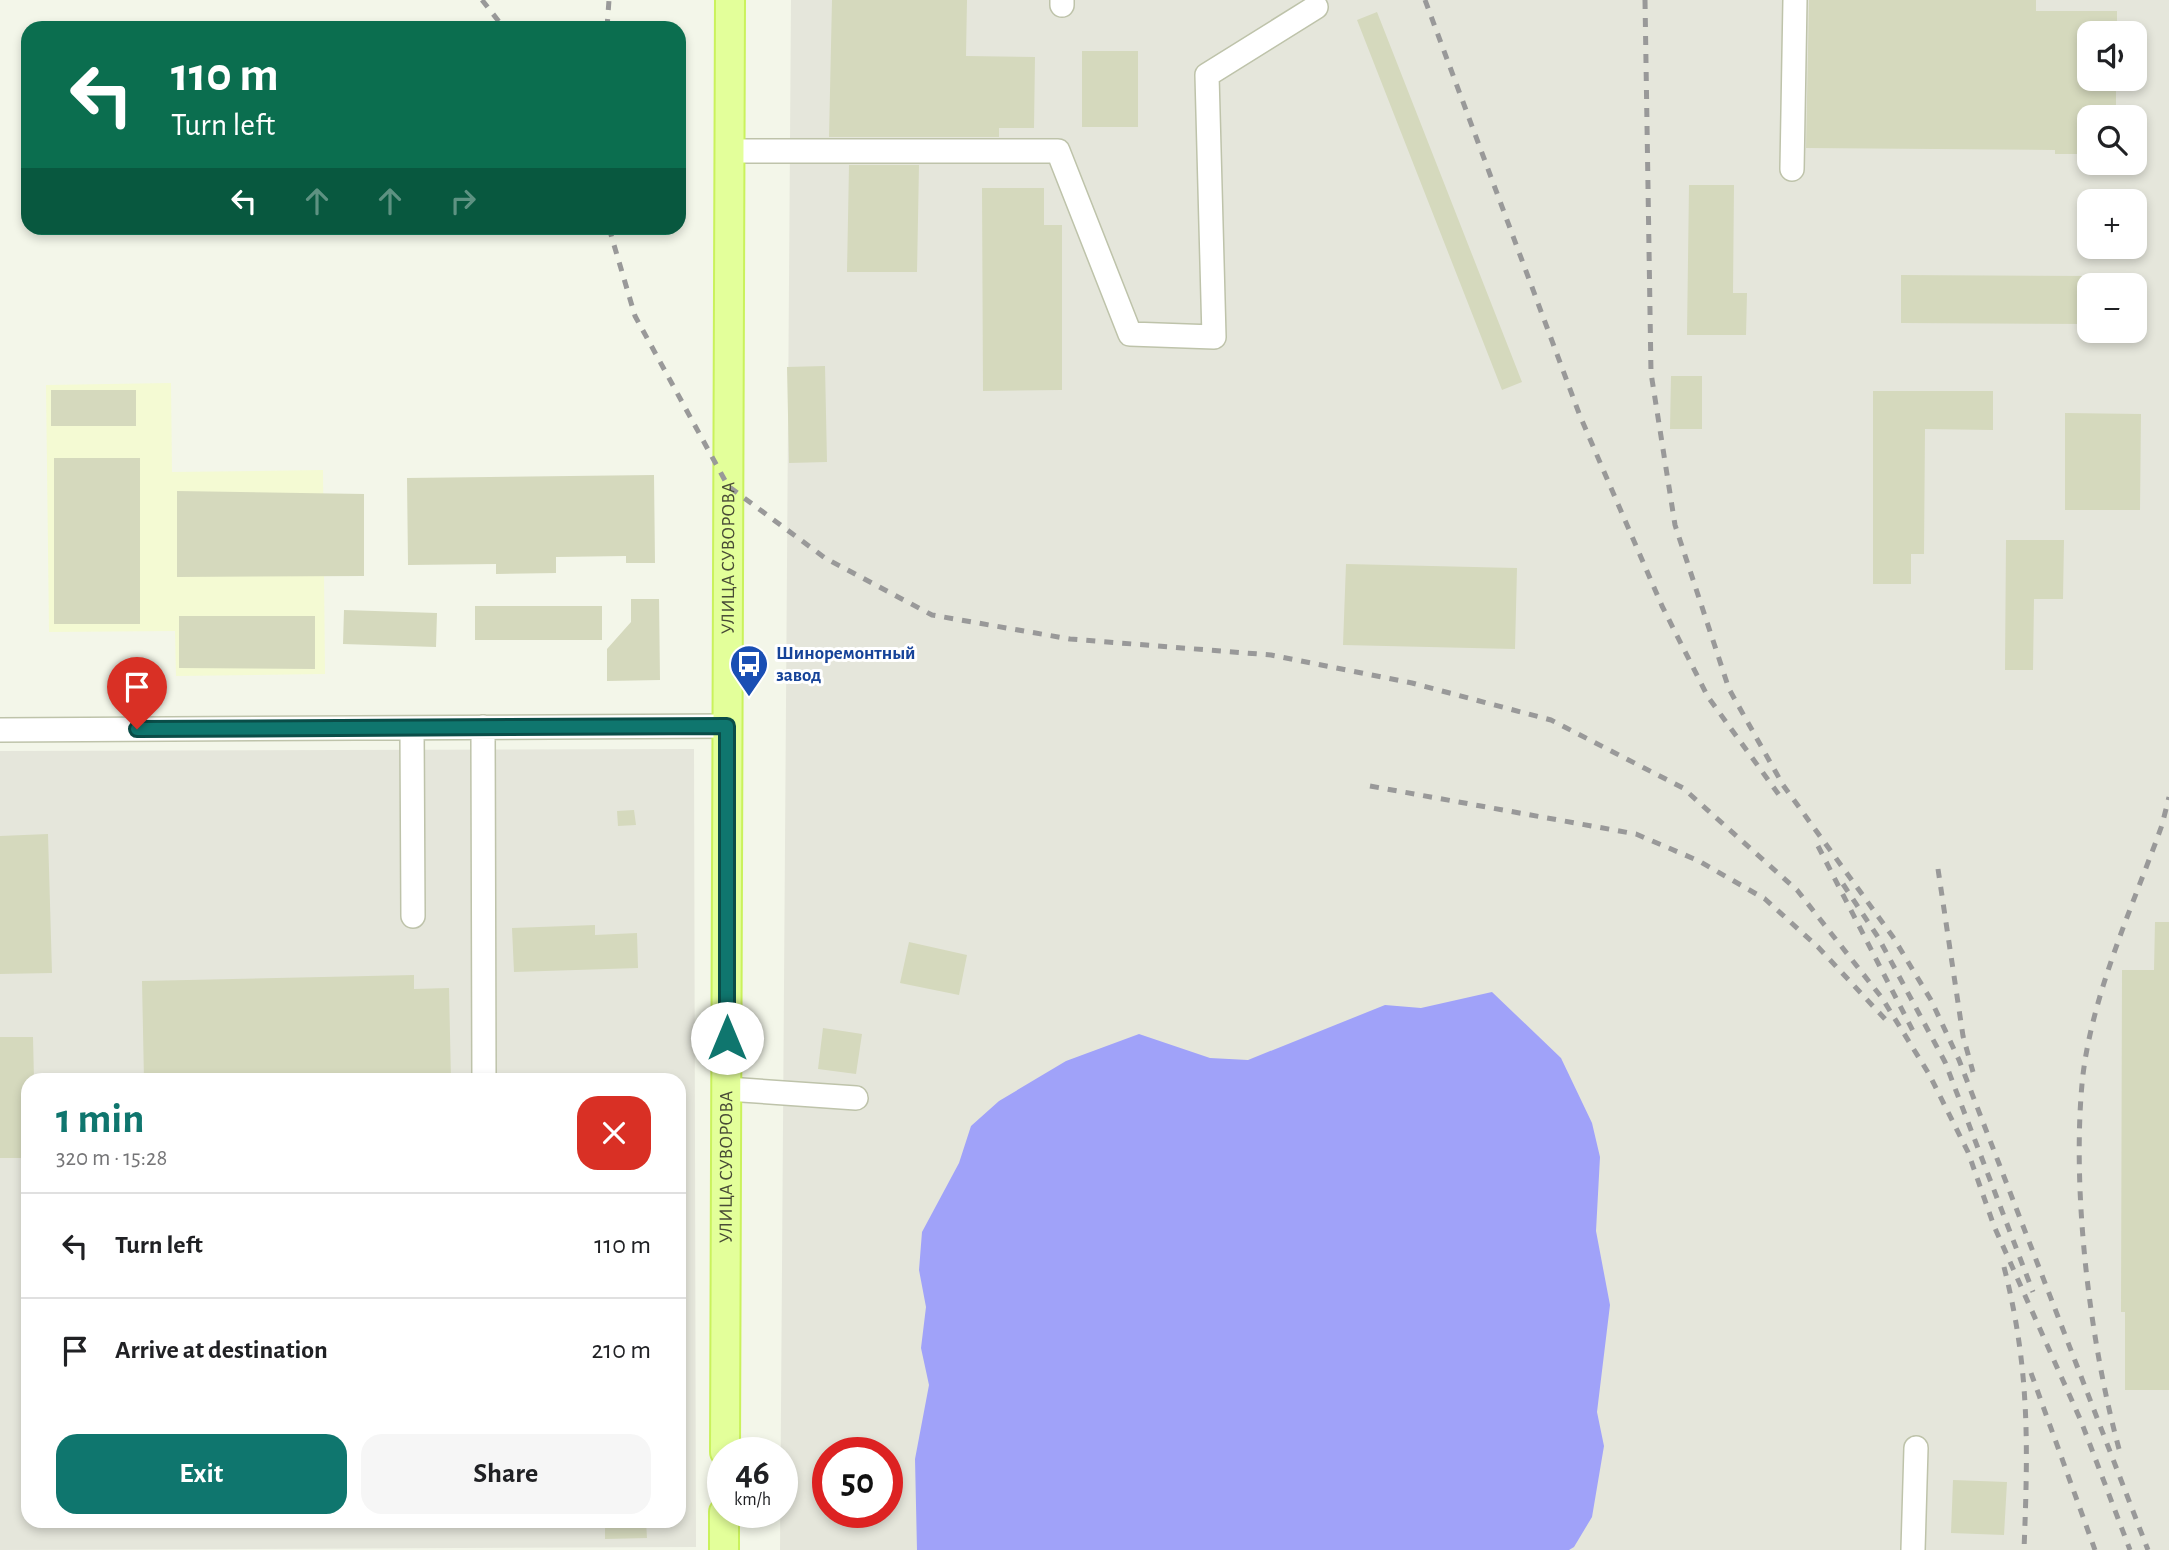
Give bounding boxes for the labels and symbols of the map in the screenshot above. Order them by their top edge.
street label: УЛИЦА СУВОРОВА [718,482,738,634]
bus stop icon: Шиноремонтный завод [728,643,770,698]
place label: Шиноремонтный завод [776,644,916,685]
pin [107,657,167,729]
position arrow [690,1001,764,1075]
street label: УЛИЦА СУВОРОВА [716,1091,736,1243]
speed limit sign: 50 [812,1437,903,1528]

